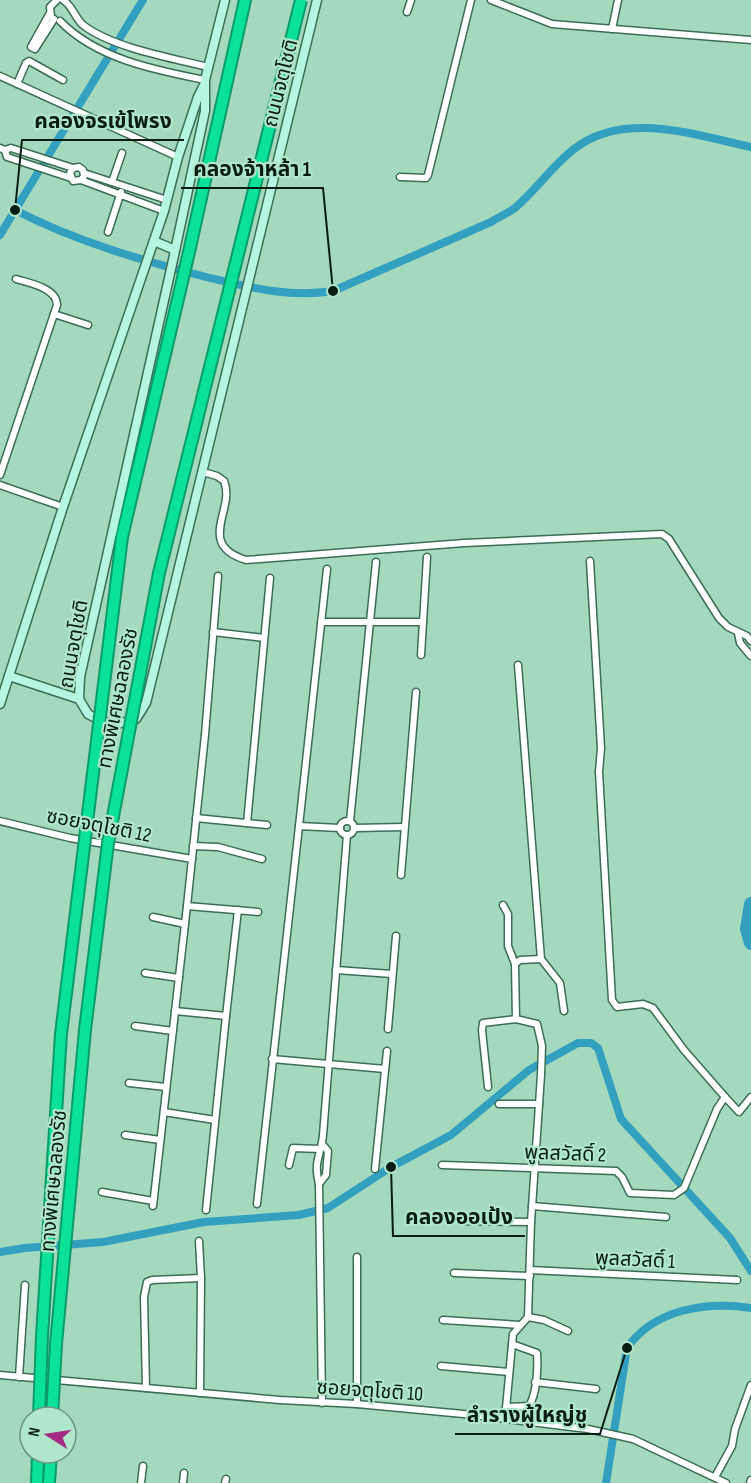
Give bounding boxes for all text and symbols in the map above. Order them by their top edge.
street label: ถนนจตุโชติ [258,37,303,130]
callout: คลองจรเข้โพรง [22,101,184,140]
text: คลองจรเข้โพรง [34,109,172,134]
callout: คลองจ้าหล้า 1 [181,149,323,188]
text: คลองจ้าหล้า 1 [193,157,311,182]
street label: ถนนจตุโชติ [54,598,94,690]
street label: ทางพิเศษฉลองรัช [93,626,143,770]
street label: ซอยจตุโชติ 12 [44,804,153,848]
street label: ทางพิเศษฉลองรัช [36,1109,72,1253]
street label: พูลสวัสดิ์ 2 [524,1140,606,1167]
callout: คลองออเป้ง [393,1197,525,1236]
text: คลองออเป้ง [405,1205,513,1230]
street label: พูลสวัสดิ์ 1 [594,1245,676,1274]
street label: ซอยจตุโชติ 10 [316,1375,424,1407]
callout: ลำรางผู้ใหญ่ชู [455,1395,600,1434]
text: ลำรางผู้ใหญ่ชู [467,1403,587,1428]
north arrow [18,1405,78,1465]
text: N [25,1426,45,1438]

